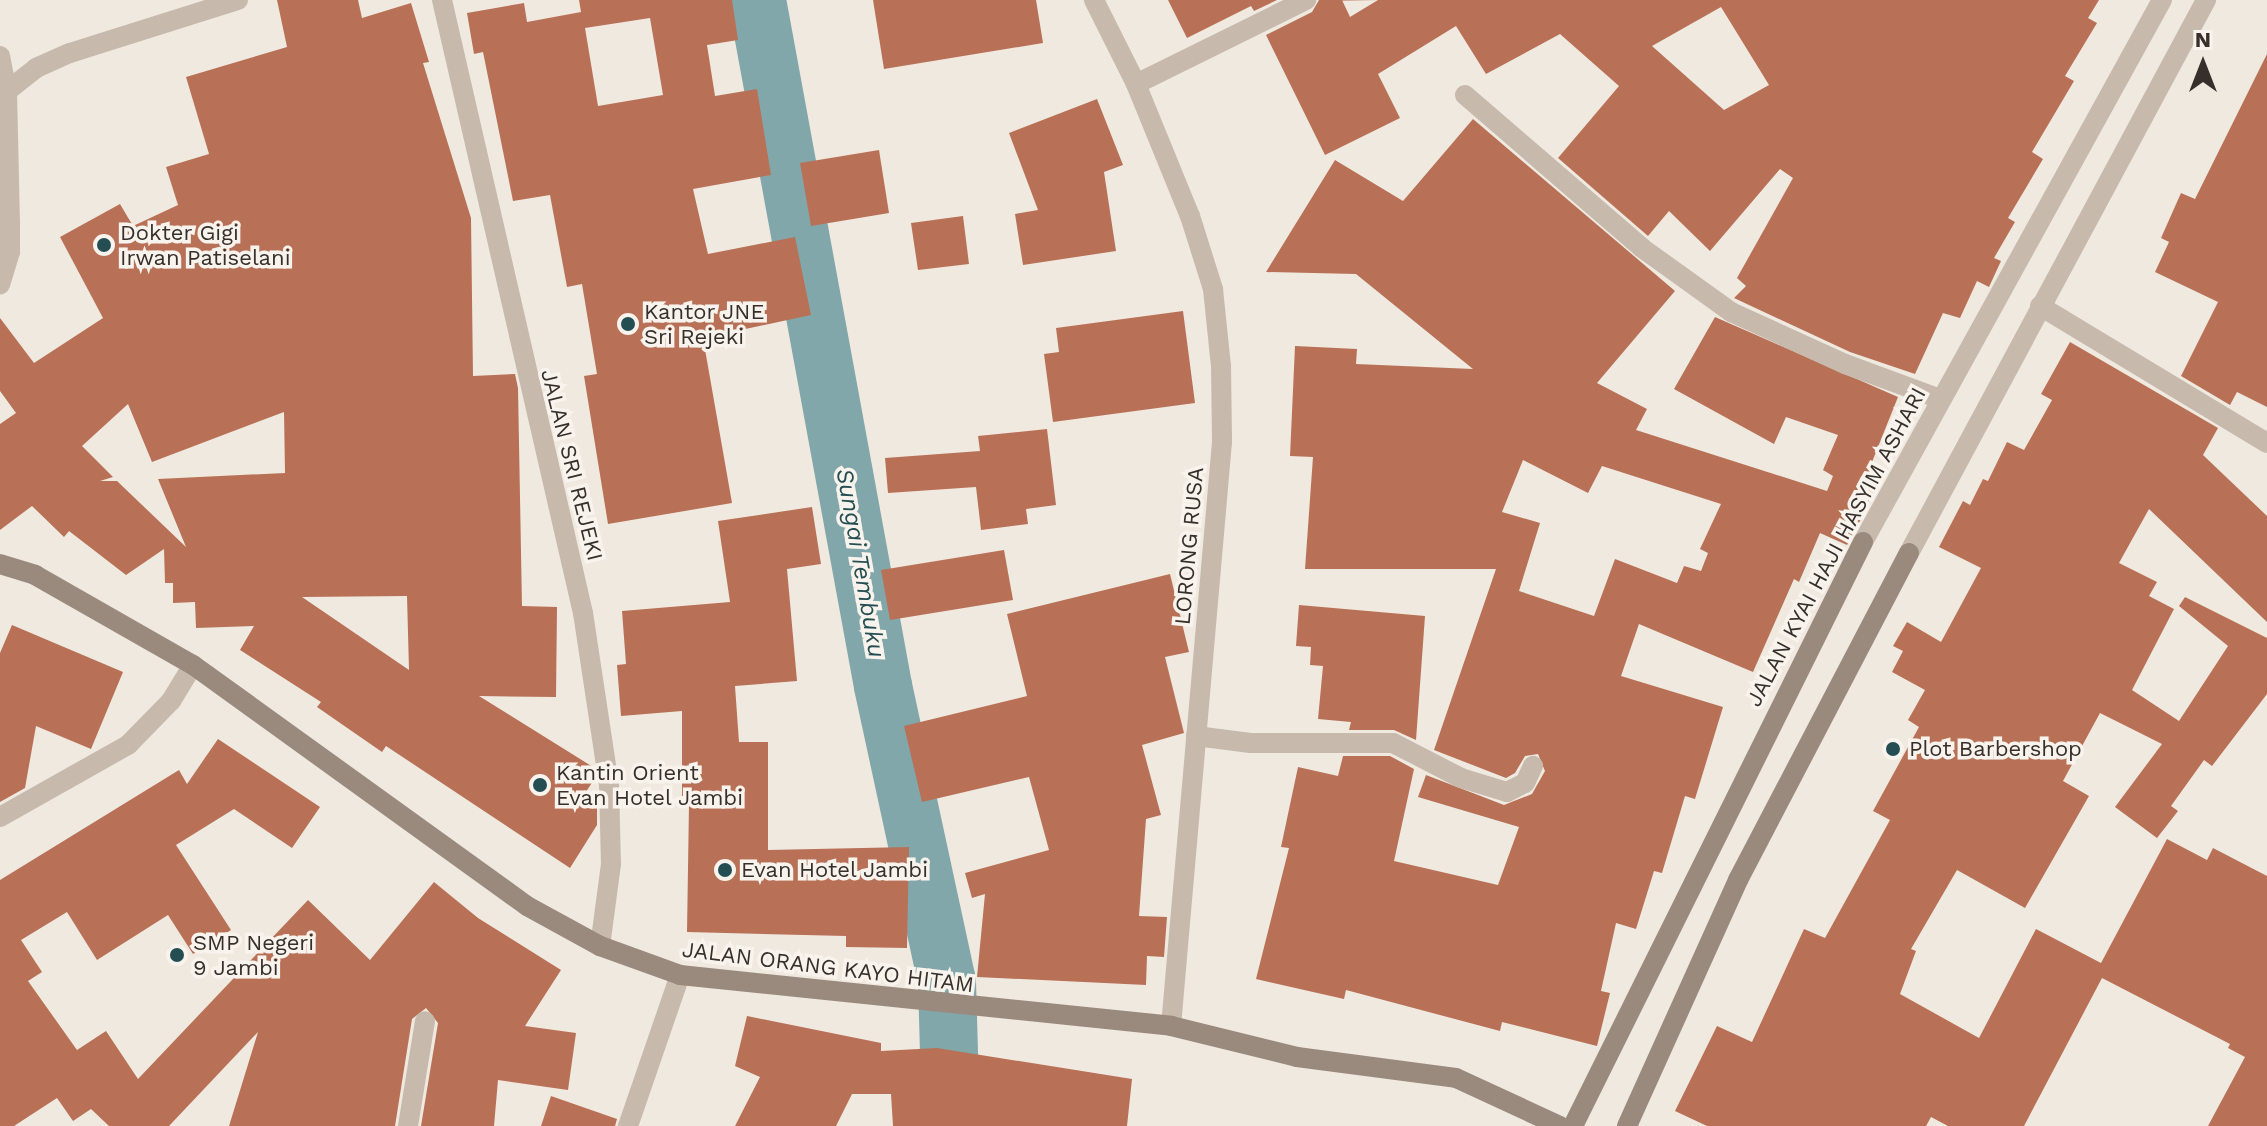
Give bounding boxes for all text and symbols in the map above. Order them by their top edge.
north arrow [2163,24,2243,104]
text: N [2195,27,2211,52]
place label: Dokter Gigi Irwan Patiselani [120,219,291,270]
marker: Dokter Gigi Irwan Patiselani [95,236,113,254]
place label: Kantor JNE Sri Rejeki [644,298,766,350]
marker: Kantor JNE Sri Rejeki [619,315,637,333]
street label: JALAN SRI REJEKI [535,367,609,563]
street label: JALAN KYAI HAJI HASYIM ASHARI [1740,383,1932,711]
water label: Sungai Tembuku [829,466,891,660]
street label: LORONG RUSA [1169,466,1209,626]
place label: Plot Barbershop [1909,736,2082,762]
marker: Plot Barbershop [1884,740,1902,758]
place label: Kantin Orient Evan Hotel Jambi [556,759,744,810]
marker: Kantin Orient Evan Hotel Jambi [531,776,549,794]
place label: Evan Hotel Jambi [741,857,929,883]
marker: Evan Hotel Jambi [716,861,734,879]
place label: SMP Negeri 9 Jambi [193,929,315,980]
street label: JALAN ORANG KAYO HITAM [681,936,975,998]
marker: SMP Negeri 9 Jambi [168,946,186,964]

